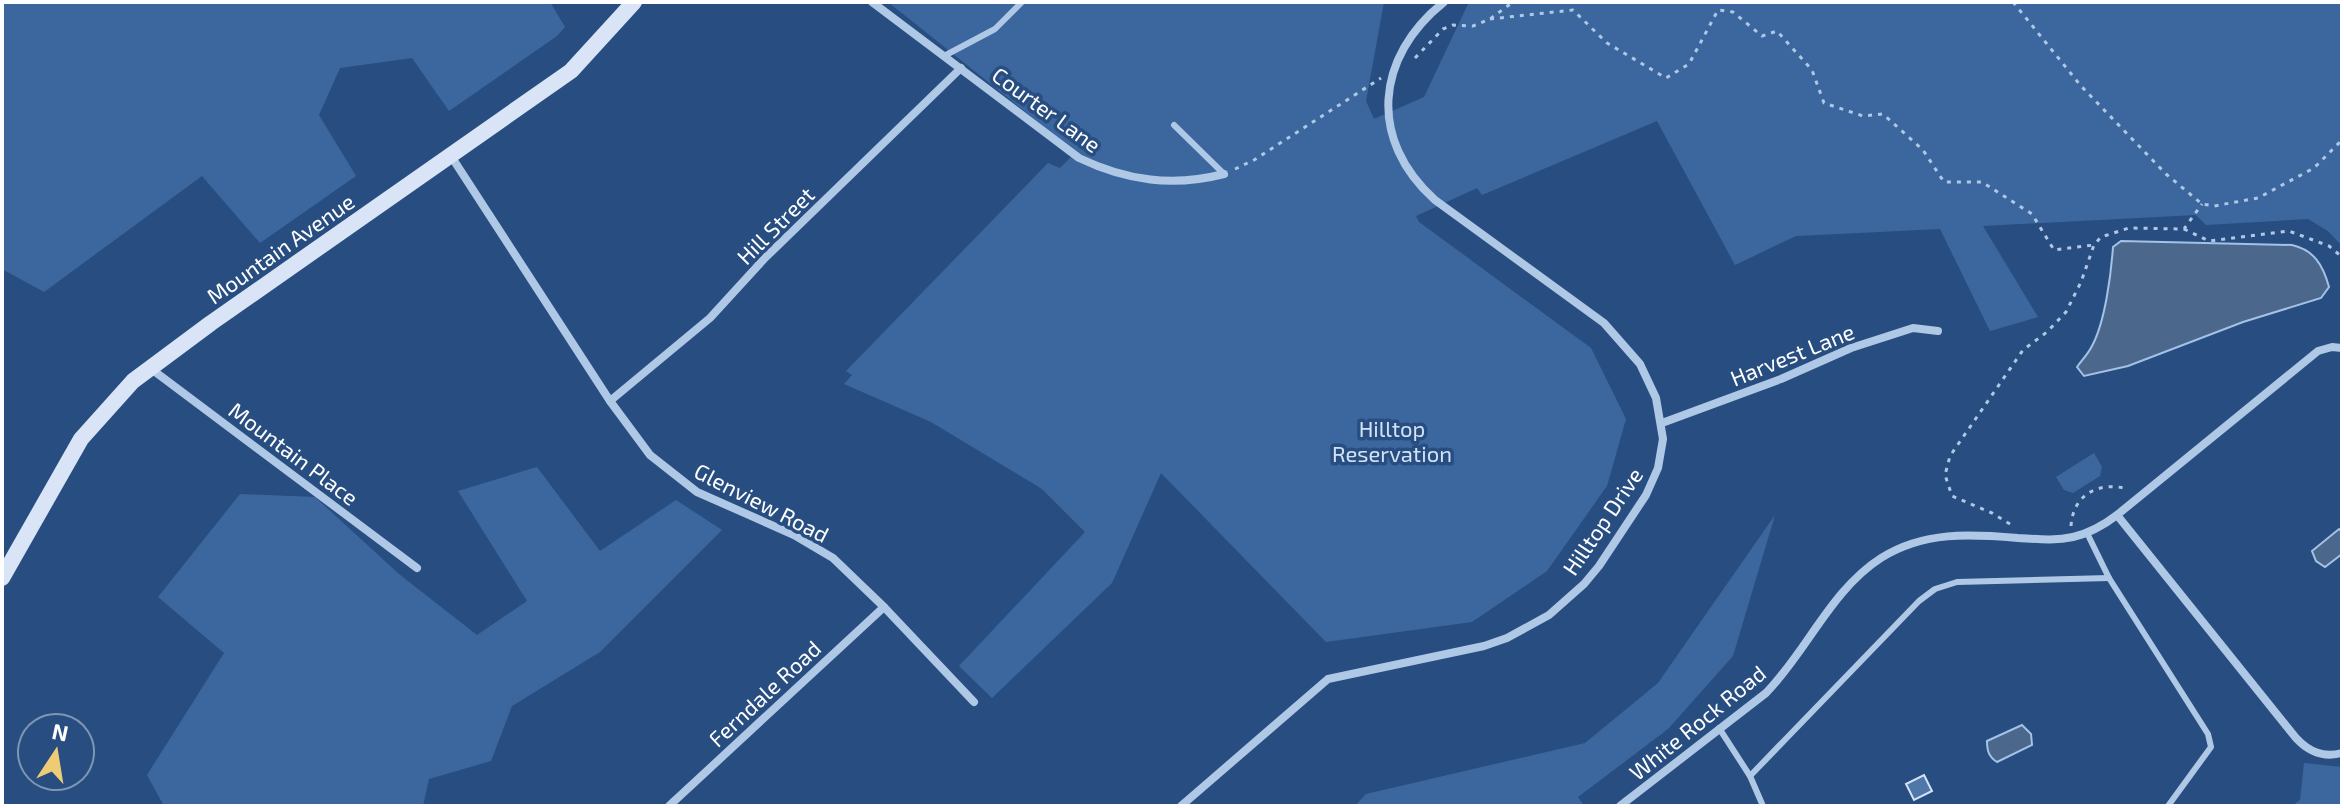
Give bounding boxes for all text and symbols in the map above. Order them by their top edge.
street label: Courter Lane [988,61,1106,157]
street label: Hill Street [731,181,819,269]
street label: Mountain Avenue [201,187,359,309]
street label: Harvest Lane [1726,317,1858,391]
street label: Mountain Place [224,396,364,510]
park label: Hilltop Reservation [1332,415,1452,466]
street label: Glenview Road [691,457,833,547]
street label: Hilltop Drive [1557,462,1647,580]
street label: Ferndale Road [703,635,825,751]
street label: White Rock Road [1624,659,1770,785]
north arrow [16,712,96,792]
text: N [50,717,71,746]

